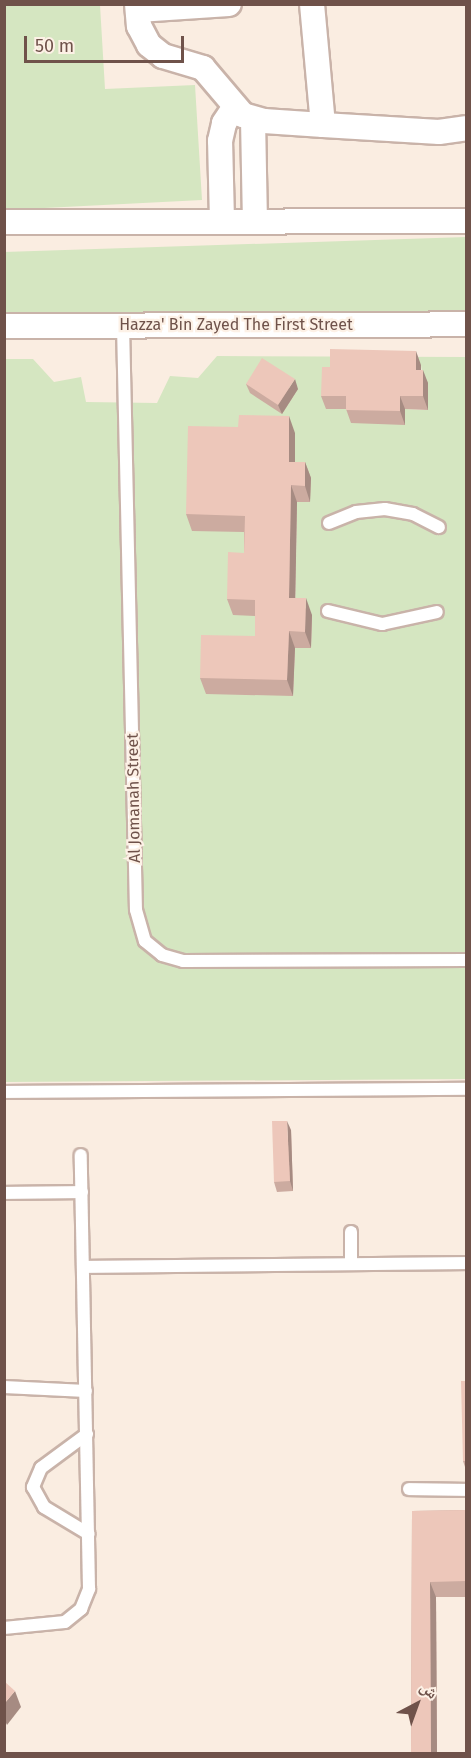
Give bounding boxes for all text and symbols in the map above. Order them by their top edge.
scale bar [27,24,188,62]
text: 50 m [35,35,74,57]
street label: Hazza' Bin Zayed The First Street [119,315,353,335]
street label: Al Jomanah Street [123,733,145,863]
north arrow [387,1674,447,1734]
text: ش [416,1677,442,1703]

